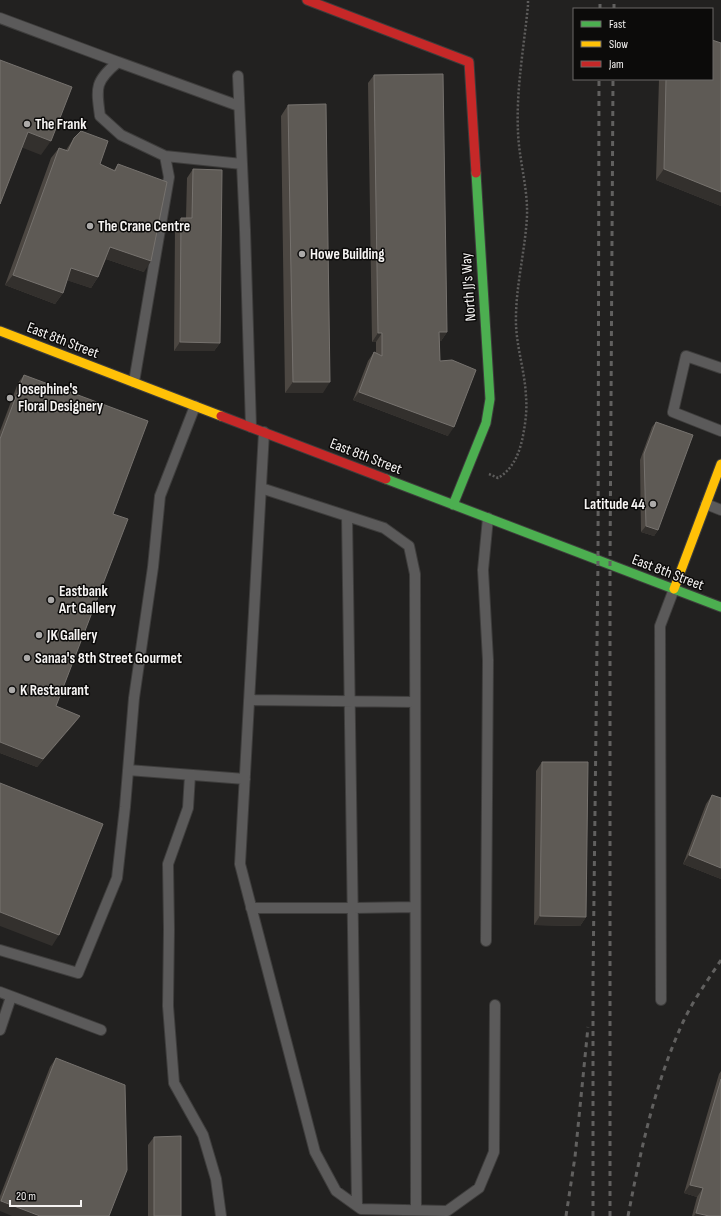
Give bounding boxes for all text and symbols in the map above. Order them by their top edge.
legend [573,8,713,80]
text: Fast [609,17,626,32]
text: Slow [609,37,628,52]
text: Jam [608,57,624,72]
place label: The Frank [35,115,87,134]
marker: The Frank [22,119,32,129]
place label: The Crane Centre [98,217,190,236]
marker: The Crane Centre [85,221,95,231]
place label: Howe Building [310,245,385,264]
marker: Howe Building [297,249,307,259]
street label: North JJ's Way [457,252,480,322]
street label: East 8th Street [24,318,102,363]
place label: Josephine's Floral Designery [17,380,104,416]
marker: Josephine's Floral Designery [5,393,15,403]
street label: East 8th Street [327,434,405,479]
place label: Latitude 44 [584,495,645,514]
marker: Latitude 44 [648,499,658,509]
street label: East 8th Street [629,550,707,595]
place label: Eastbank Art Gallery [58,582,117,618]
marker: Eastbank Art Gallery [46,595,56,605]
place label: JK Gallery [46,626,98,645]
marker: JK Gallery [34,630,44,640]
place label: Sanaa's 8th Street Gourmet [35,649,182,668]
marker: Sanaa's 8th Street Gourmet [22,653,32,663]
place label: K Restaurant [20,681,89,700]
marker: K Restaurant [7,685,17,695]
scale bar [10,1182,81,1208]
text: 20 m [16,1189,36,1204]

